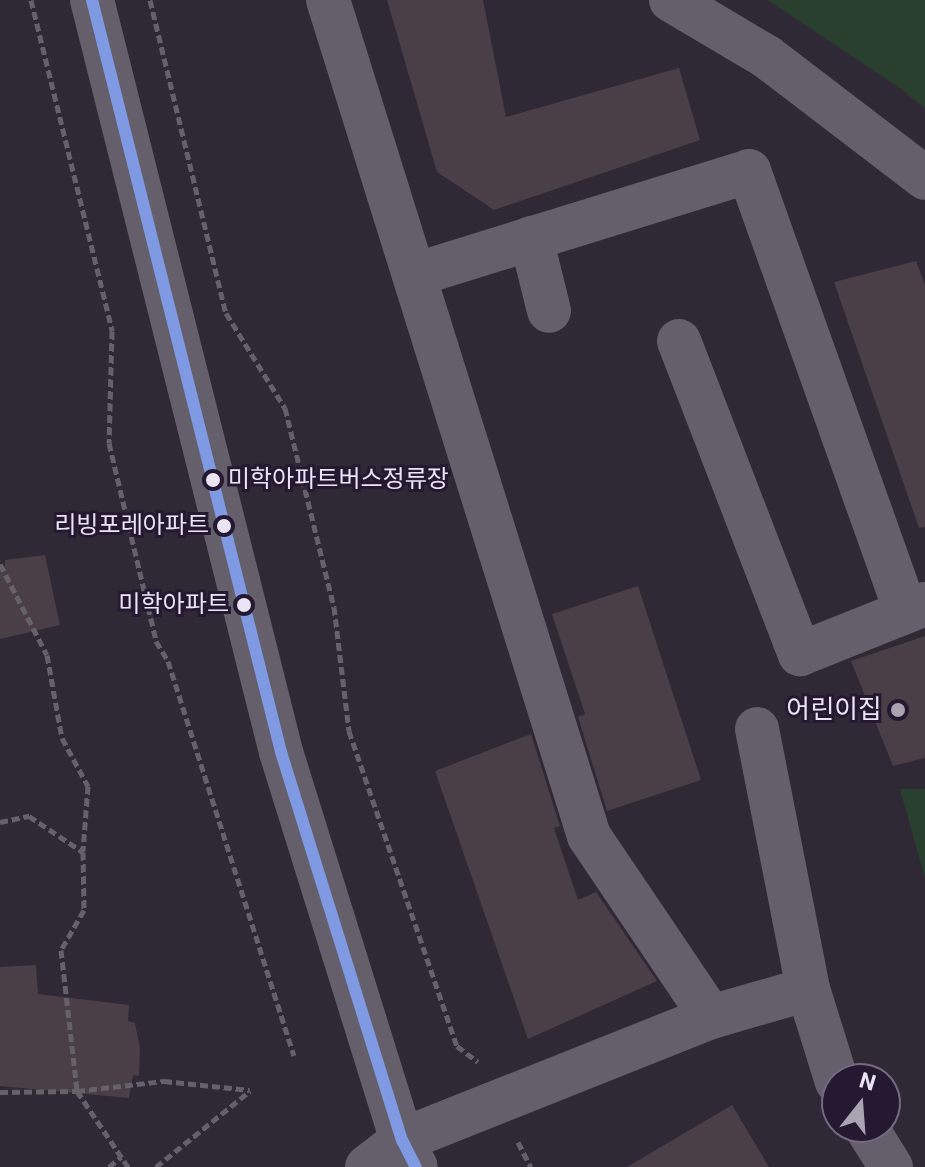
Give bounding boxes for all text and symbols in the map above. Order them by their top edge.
place label: 미학아파트버스정류장 [228,466,449,494]
marker: 미학아파트버스정류장 [205,472,221,488]
place label: 리빙포레아파트 [54,512,209,540]
marker: 리빙포레아파트 [216,518,232,534]
place label: 미학아파트 [119,591,229,619]
marker: 미학아파트 [236,597,252,613]
place label: 어린이집 [786,694,882,726]
marker: 어린이집 [889,701,907,719]
north arrow [821,1063,901,1143]
text: N [856,1067,879,1096]

